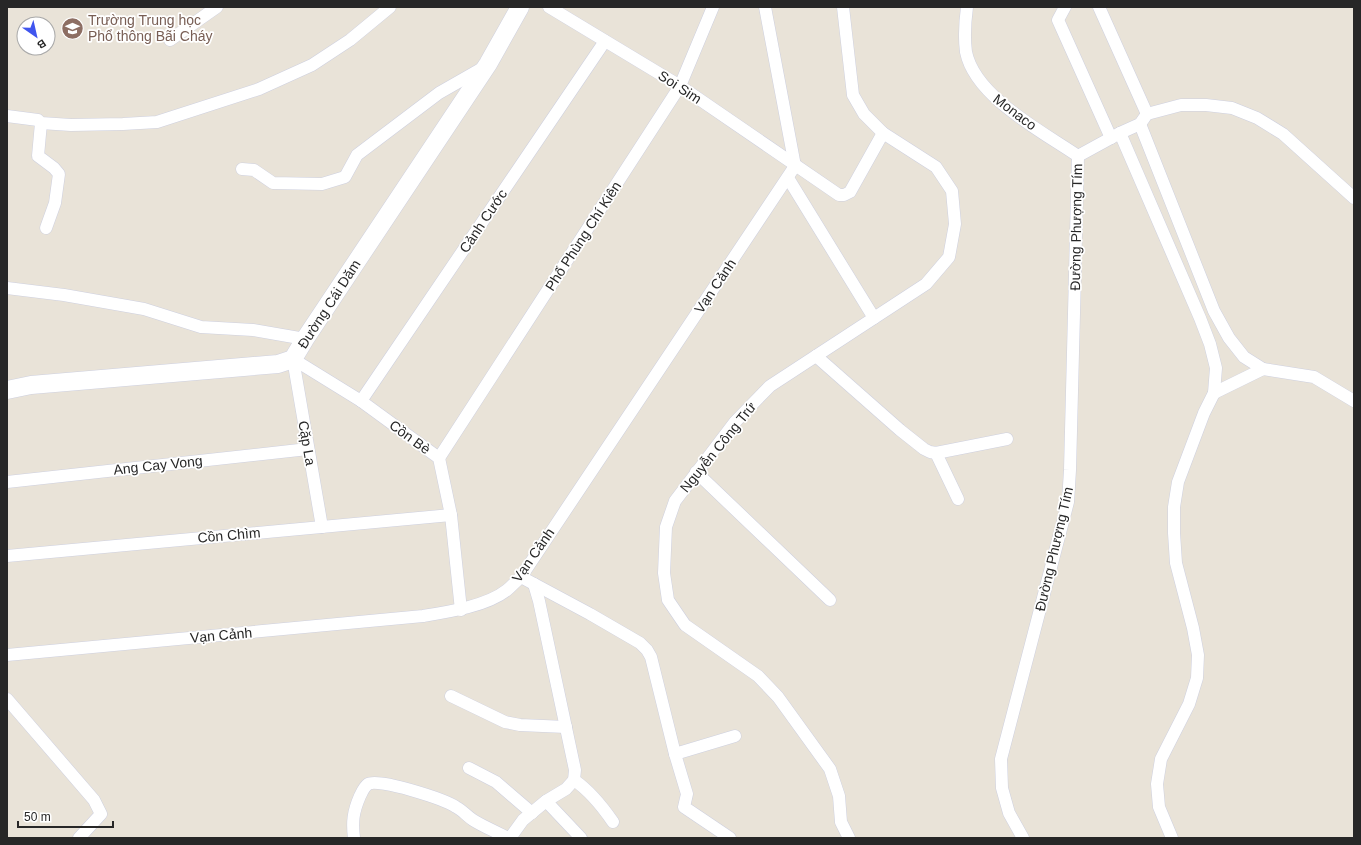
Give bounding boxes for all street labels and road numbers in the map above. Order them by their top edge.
street label: Soi Sim [655,67,705,107]
street label: Monaco [990,91,1040,134]
street label: Đường Phượng Tím [1067,163,1085,291]
street label: Phố Phùng Chí Kiên [542,178,624,294]
street label: Cảnh Cước [456,186,510,256]
street label: Vạn Cảnh [691,256,739,316]
street label: Đường Cái Dăm [294,257,364,351]
street label: Nguyễn Công Trứ [677,399,759,495]
street label: Cồn Bè [386,417,434,457]
street label: Cặp La [295,419,319,467]
street label: Ang Cay Vong [113,452,203,478]
street label: Đường Phượng Tím [1032,485,1076,613]
street label: Cồn Chìm [197,524,261,546]
street label: Vạn Cảnh [509,525,557,585]
street label: Vạn Cảnh [189,624,253,646]

